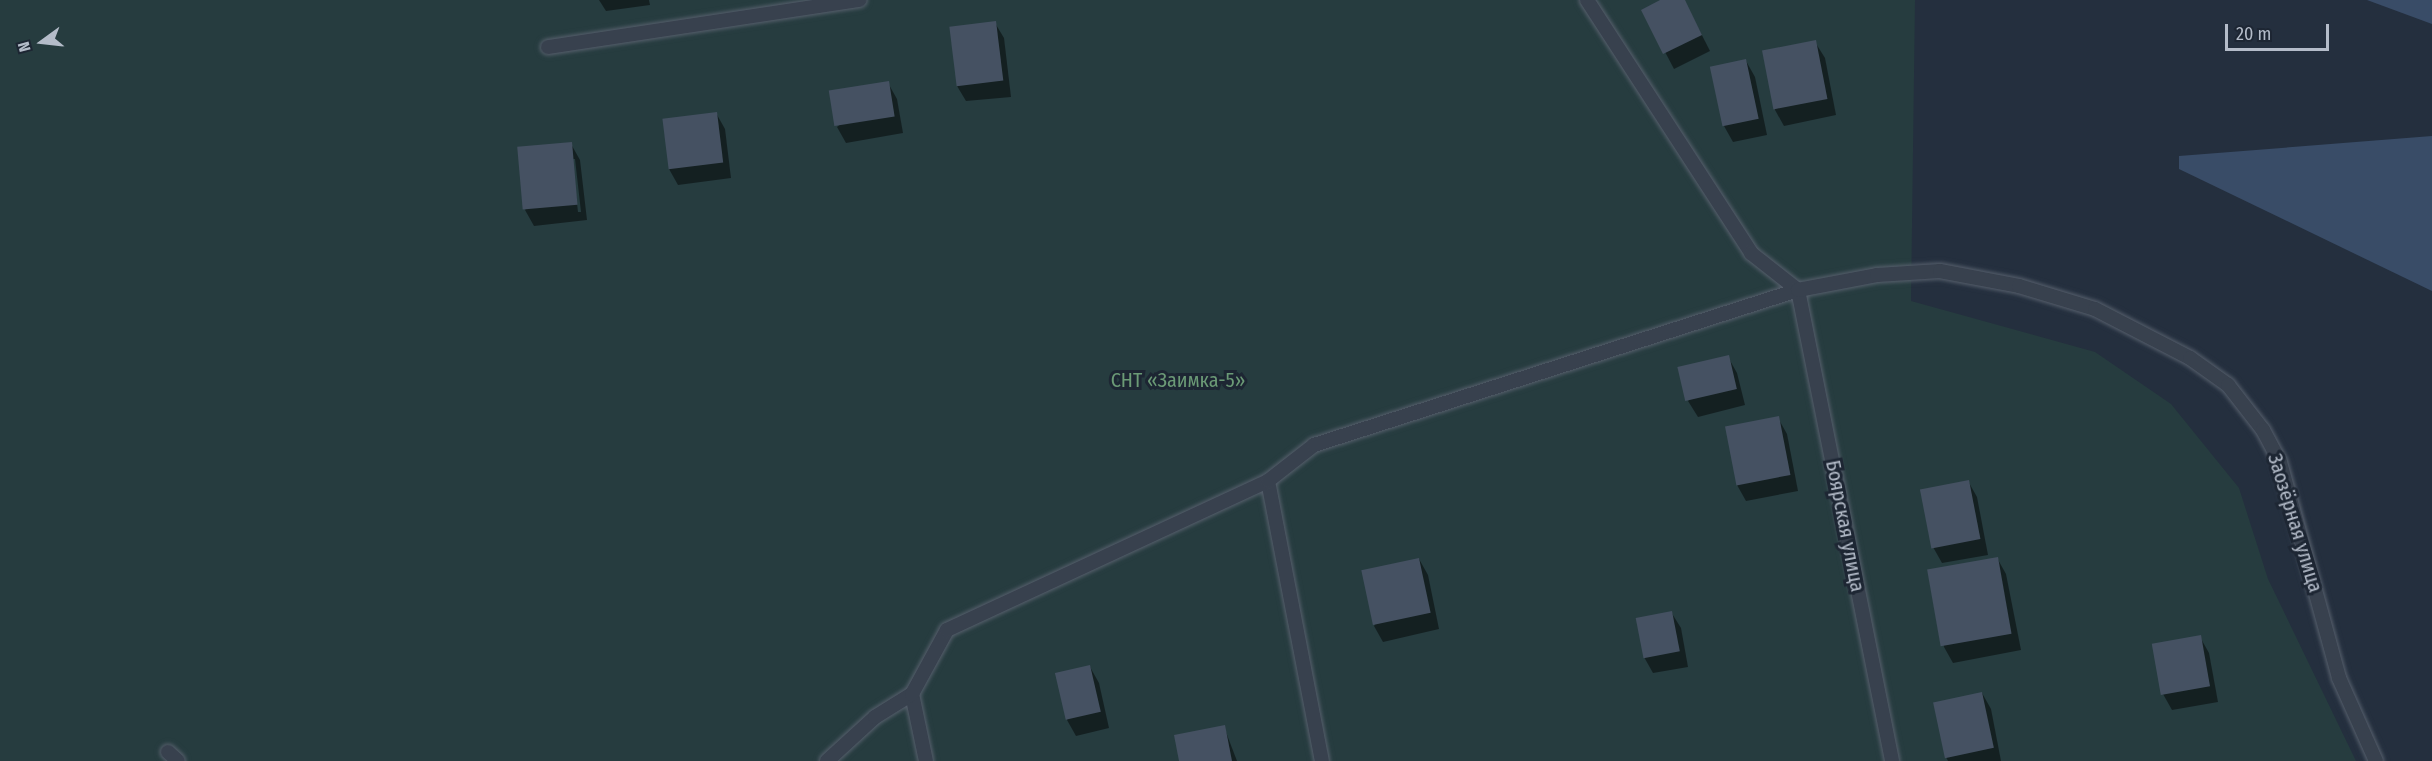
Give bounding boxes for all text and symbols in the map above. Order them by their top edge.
north arrow [12,12,72,72]
scale bar [2228,12,2332,50]
text: 20 m [2236,23,2271,45]
text: N [14,40,35,54]
park label: СНТ «Заимка-5» [1111,368,1245,392]
street label: Заозёрная улица [2262,451,2328,595]
street label: Боярская улица [1820,458,1870,594]

